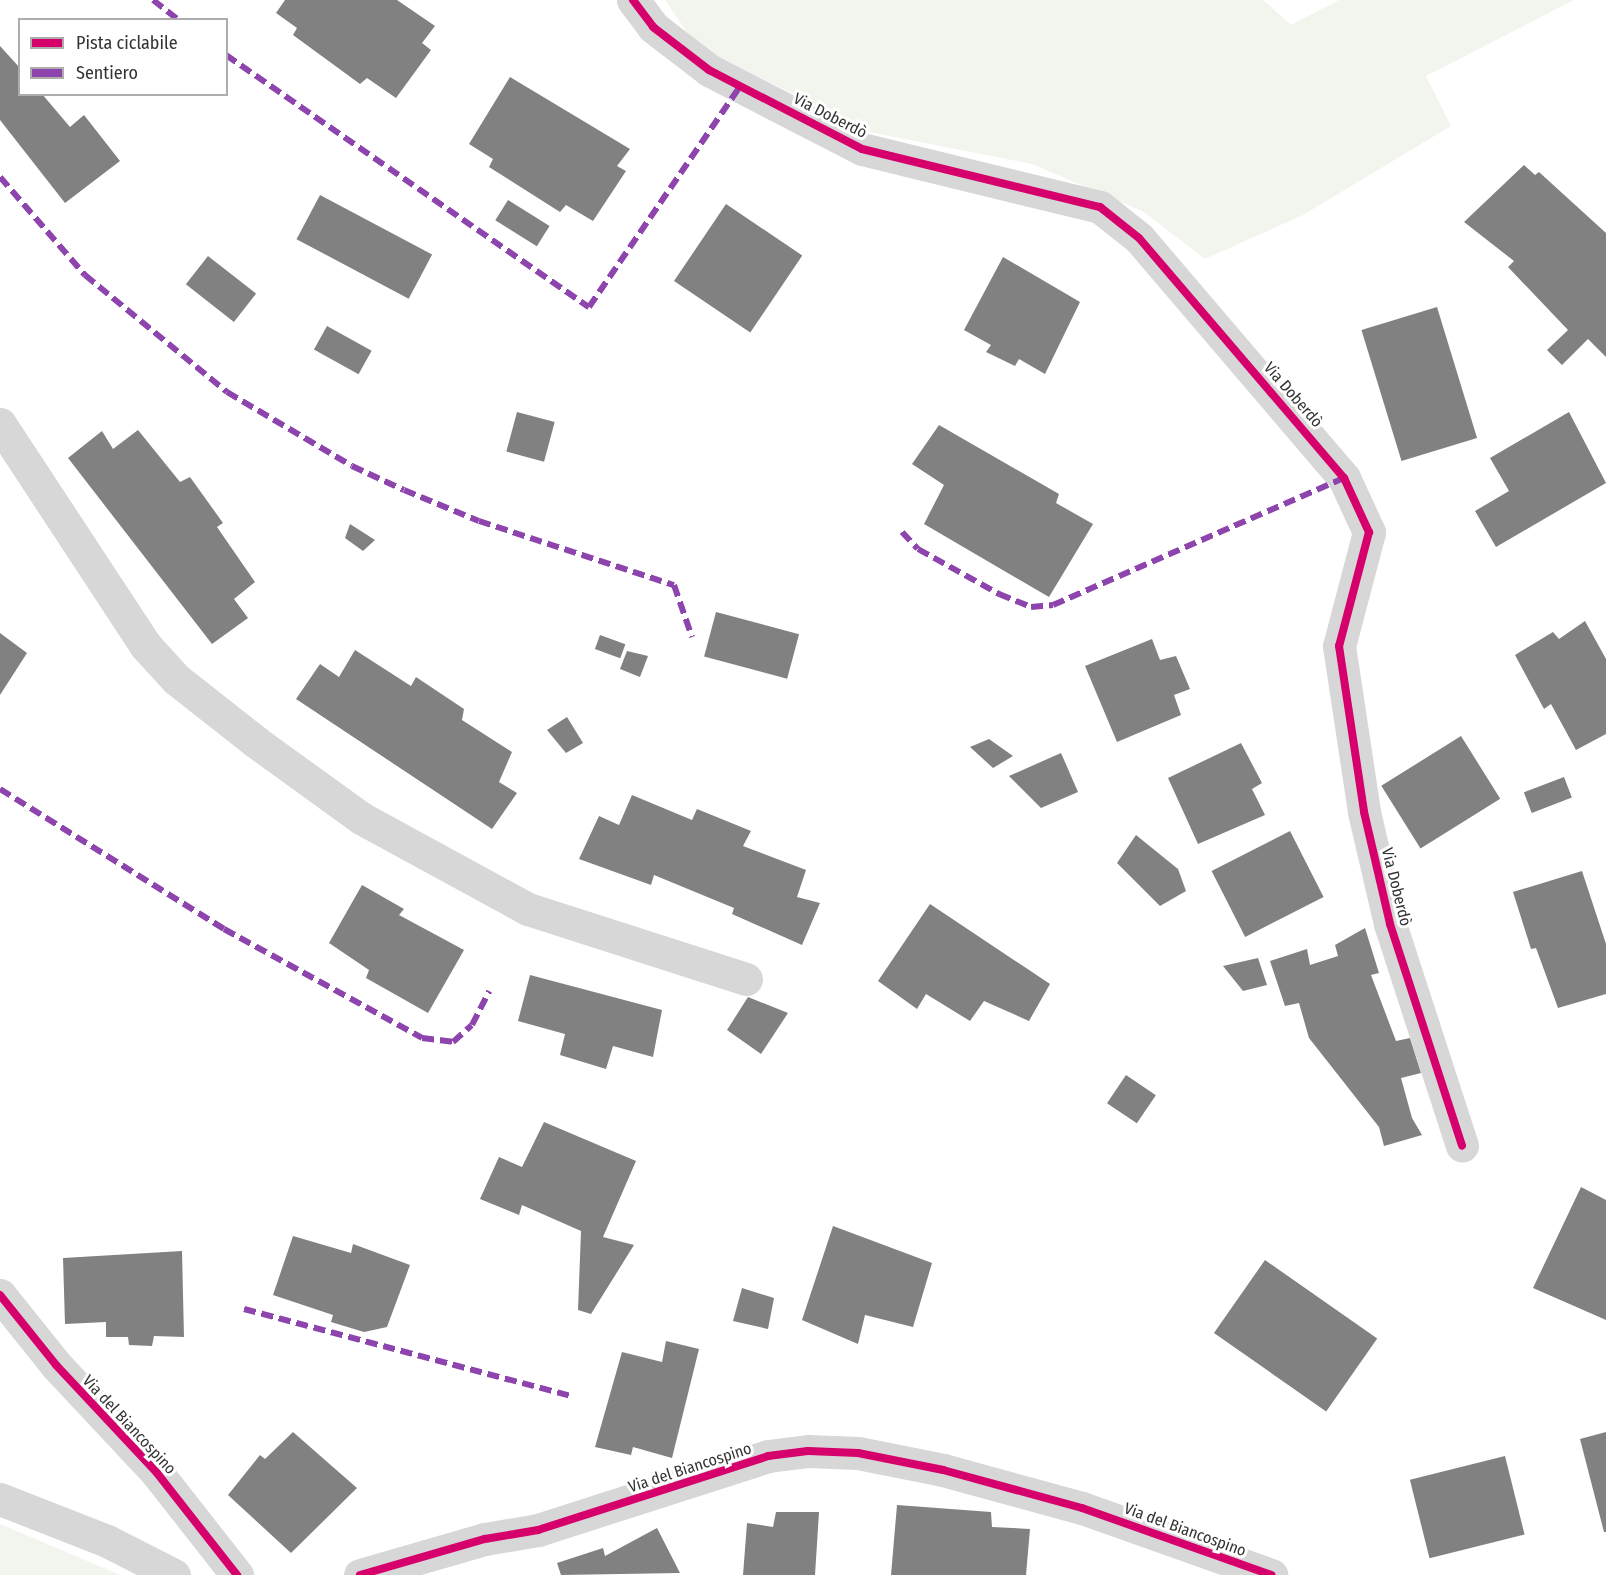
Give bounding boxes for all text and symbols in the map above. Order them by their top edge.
legend [18,18,228,96]
text: Pista ciclabile [76,32,178,54]
text: Sentiero [76,62,138,84]
street label: Via Doberdò [790,89,870,143]
street label: Via Doberdò [1260,359,1326,431]
street label: Via Doberdò [1377,846,1415,928]
street label: Via del Biancospino [78,1371,180,1479]
street label: Via del Biancospino [626,1439,754,1497]
street label: Via del Biancospino [1121,1499,1249,1561]

